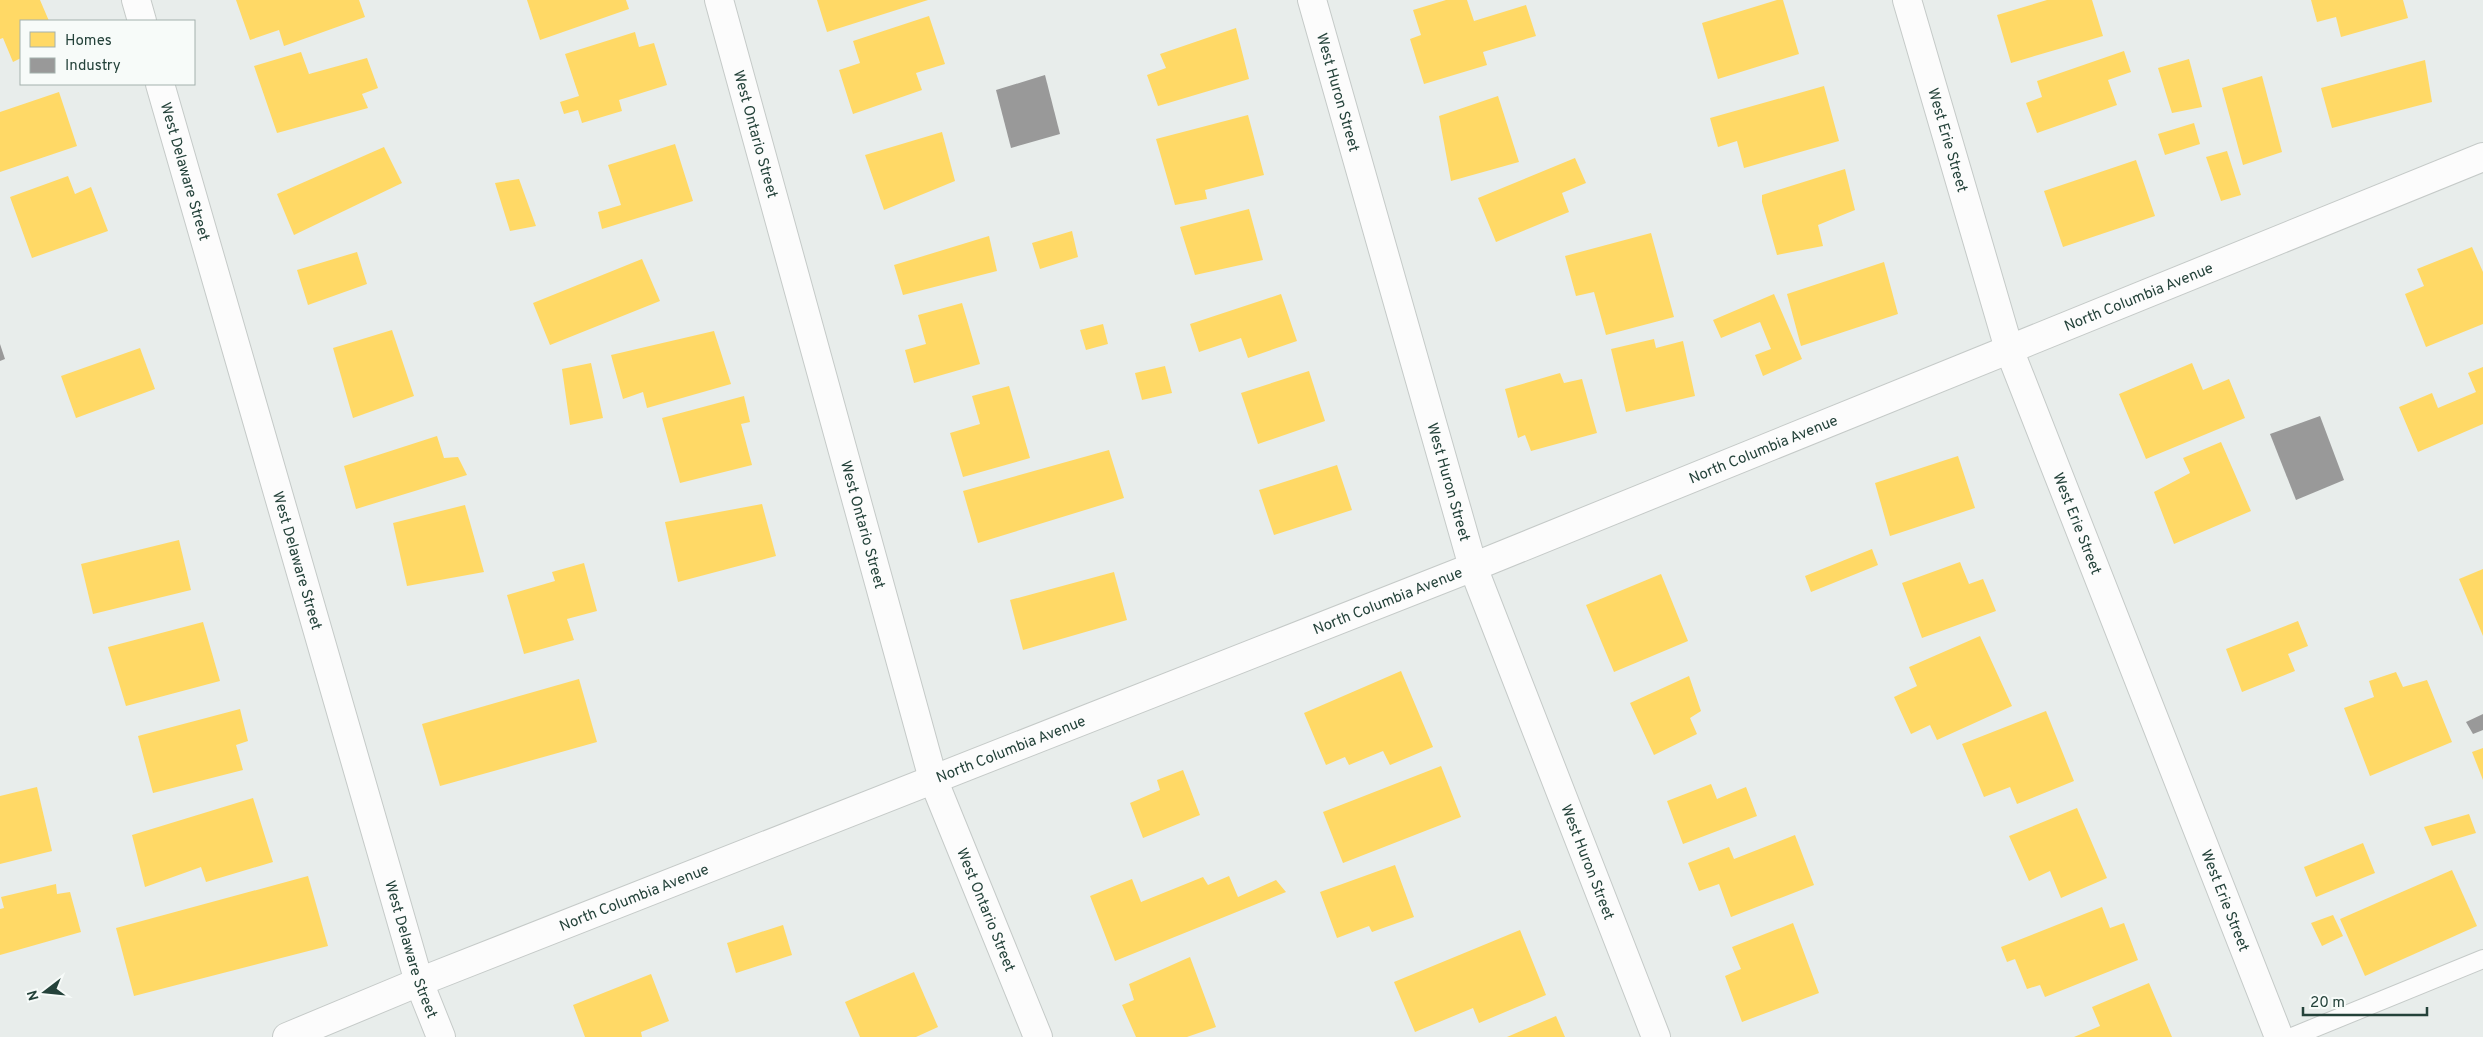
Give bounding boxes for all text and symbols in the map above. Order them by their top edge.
legend [20,20,195,85]
street label: West Huron Street [1311,31,1363,154]
text: Homes [65,32,112,51]
text: Industry [65,57,121,76]
street label: West Ontario Street [728,68,781,201]
street label: West Erie Street [1922,86,1971,195]
street label: West Delaware Street [155,100,213,243]
street label: North Columbia Avenue [2062,260,2216,337]
street label: North Columbia Avenue [1687,412,1841,489]
street label: West Huron Street [1422,421,1473,544]
street label: West Ontario Street [835,459,888,591]
street label: West Erie Street [2048,470,2105,578]
street label: West Delaware Street [267,490,325,632]
street label: North Columbia Avenue [1311,564,1466,640]
street label: North Columbia Avenue [934,712,1089,788]
street label: West Huron Street [1555,802,1618,923]
street label: West Ontario Street [951,846,1018,975]
street label: West Erie Street [2195,847,2253,955]
street label: North Columbia Avenue [557,861,712,937]
street label: West Delaware Street [379,879,441,1021]
north arrow [20,967,70,1017]
scale bar [2303,984,2427,1016]
text: N [24,988,44,1002]
text: 20 m [2310,994,2345,1013]

